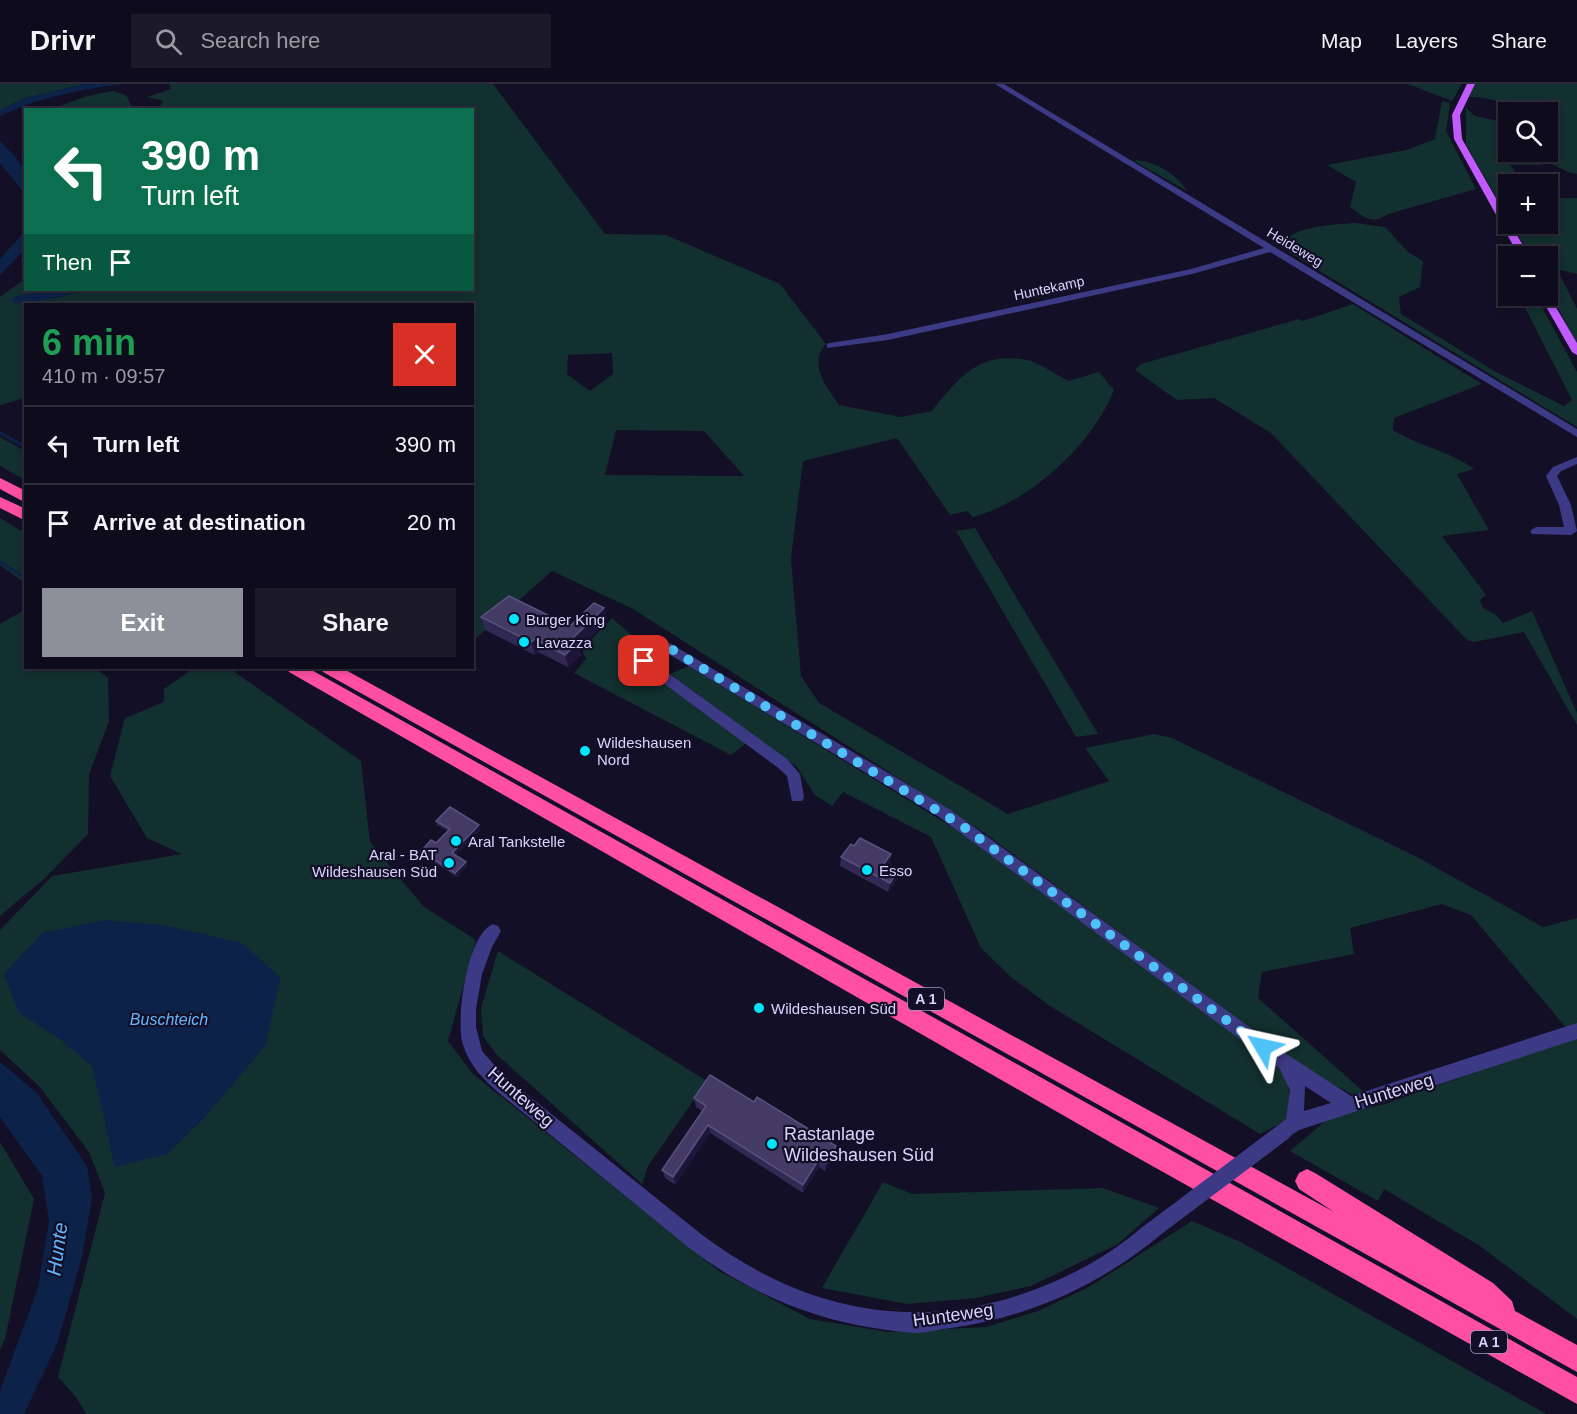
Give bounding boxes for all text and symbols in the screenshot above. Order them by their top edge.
search box [131,14,551,68]
text: Drivr [30,25,95,56]
icon: search [152,25,185,58]
text: Search here [200,28,320,53]
text: Map [1321,29,1362,52]
text: Layers [1395,29,1458,52]
text: Share [1491,29,1547,52]
map controls [1498,102,1558,306]
button: search [1498,102,1558,162]
icon: left [42,132,120,210]
text: 390 m [141,132,260,179]
button: + [1498,174,1558,234]
text: Turn left [141,181,239,211]
street label: Heideweg [1264,224,1326,270]
icon: arrive [104,246,137,279]
button: − [1498,246,1558,306]
text: Then [42,250,92,275]
street label: Huntekamp [1012,273,1086,303]
text: 6 min [42,322,136,363]
button: close [393,323,456,386]
text: 410 m · 09:57 [42,365,165,387]
icon: left [42,429,75,462]
text: Turn left [93,432,179,457]
text: 390 m [395,432,456,457]
icon: arrive [42,507,75,540]
text: Arrive at destination [93,510,306,535]
text: 20 m [407,510,456,535]
button: Exit [42,588,243,657]
button: Share [255,588,456,657]
place label: Burger King [526,611,605,628]
marker: Burger King [507,612,521,626]
place label: Lavazza [536,634,593,651]
marker: Lavazza [517,635,531,649]
pin [618,635,669,686]
icon: arrive [627,644,660,677]
place label: Wildeshausen Nord [597,734,691,768]
marker: Wildeshausen Nord [578,744,592,758]
place label: Aral Tankstelle [468,833,565,850]
marker: Aral Tankstelle [449,834,463,848]
place label: Aral - BAT Wildeshausen Süd [312,846,437,880]
marker: Aral - BAT Wildeshausen Süd [442,856,456,870]
place label: Esso [879,862,912,879]
marker: Esso [860,863,874,877]
road number: A 1 [908,988,944,1010]
place label: Wildeshausen Süd [771,1000,896,1017]
marker: Wildeshausen Süd [752,1001,766,1015]
water label: Buschteich [130,1011,208,1028]
position arrow [1231,1015,1295,1079]
street label: Hunteweg [484,1063,558,1131]
street label: Hunteweg [1352,1070,1436,1112]
place label: Rastanlage Wildeshausen Süd [784,1124,934,1165]
marker: Rastanlage Wildeshausen Süd [765,1137,779,1151]
water label: Hunte [42,1221,72,1277]
street label: Hunteweg [911,1299,995,1331]
road number: A 1 [1471,1331,1507,1353]

